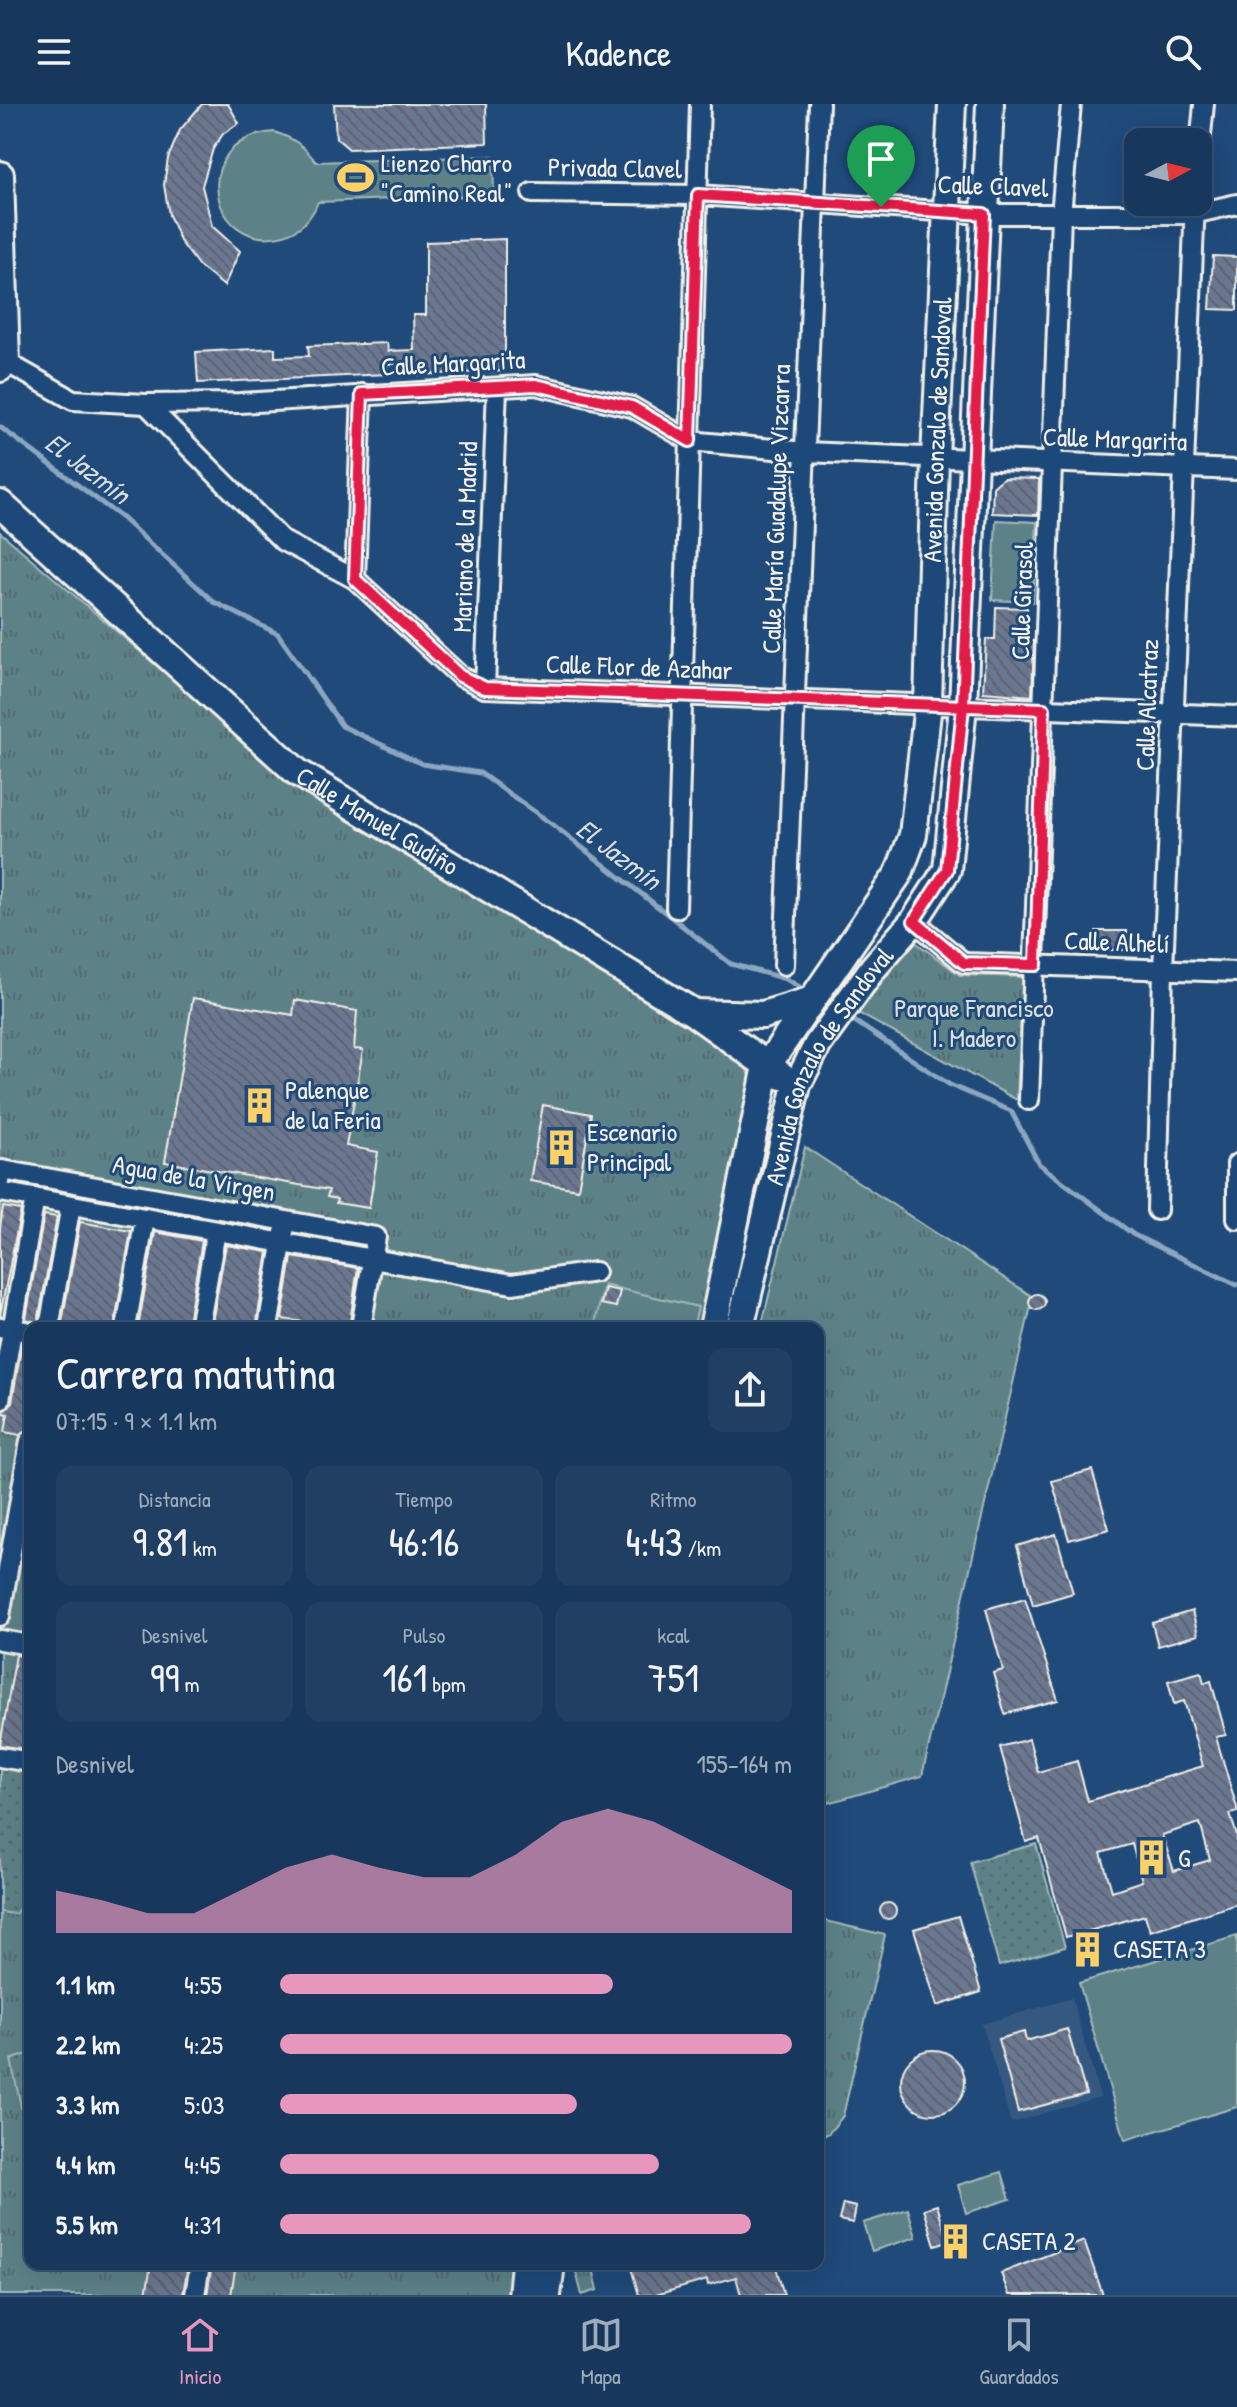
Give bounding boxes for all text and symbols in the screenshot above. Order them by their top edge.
text: Kadence [566,28,671,77]
icon: menu [32,30,76,74]
icon: search [1161,30,1205,74]
pin [847,125,915,207]
north arrow [1124,128,1212,216]
map controls [1124,128,1212,216]
icon: arrive [859,137,903,181]
place label: Lienzo Charro "Camino Real" [381,145,512,210]
street label: Privada Clavel [548,149,683,186]
sports icon: Lienzo Charro "Camino Real" [336,159,374,197]
street label: Calle Clavel [937,166,1049,205]
street label: Avenida Gonzalo de Sandoval [914,296,960,563]
street label: Calle Margarita [380,341,526,384]
street label: Calle María Guadalupe Vizcarra [753,364,798,654]
street label: Calle Margarita [1042,418,1188,459]
water label: El Jazmín [38,423,140,514]
street label: Mariano de la Madrid [444,441,485,633]
street label: Calle Girasol [1002,541,1041,661]
street label: Calle Alcatraz [1127,638,1166,772]
street label: Calle Flor de Azahar [545,646,733,687]
street label: Calle Manuel Gudiño [290,758,465,883]
water label: El Jazmín [569,809,671,900]
street label: Calle Alhelí [1064,922,1170,961]
street label: Avenida Gonzalo de Sandoval [756,939,901,1188]
park label: Parque Francisco I. Madero [894,990,1054,1055]
place label: Palenque de la Feria [285,1072,381,1137]
building icon: Palenque de la Feria [240,1086,278,1124]
place label: Escenario Principal [587,1114,677,1179]
building icon: Escenario Principal [542,1128,580,1166]
street label: Agua de la Virgen [110,1146,278,1209]
text: Carrera matutina [56,1343,335,1403]
button: share [708,1348,792,1432]
text: 07:15 · 9 × 1.1 km [56,1403,217,1438]
text: Distancia [139,1484,211,1514]
text: Tiempo [395,1484,453,1514]
text: Ritmo [650,1484,696,1514]
text: 9.81 [133,1514,188,1568]
text: 46:16 [389,1514,459,1568]
text: 4:43 [625,1514,683,1568]
text: km [188,1533,217,1563]
text: /km [683,1533,721,1563]
text: Desnivel [142,1620,208,1650]
text: Pulso [403,1620,445,1650]
text: kcal [657,1620,689,1650]
text: 99 [150,1650,179,1704]
text: 161 [382,1650,427,1704]
text: 751 [648,1650,699,1704]
text: m [179,1669,199,1699]
text: bpm [427,1669,466,1699]
text: Desnivel [56,1746,134,1781]
text: 155–164 m [696,1746,792,1781]
building icon: G [1133,1839,1171,1877]
place label: G [1178,1840,1191,1875]
building icon: CASETA 3 [1068,1930,1106,1968]
place label: CASETA 3 [1113,1931,1206,1966]
text: 1.1 km [56,1967,115,2002]
text: 4:55 [184,1967,222,2002]
text: 2.2 km [56,2027,120,2062]
text: 4:25 [184,2027,223,2062]
text: 3.3 km [56,2087,119,2122]
text: 5:03 [184,2087,224,2122]
text: 4.4 km [56,2147,116,2182]
text: 4:45 [184,2147,221,2182]
text: 5.5 km [56,2207,118,2242]
text: 4:31 [184,2207,221,2242]
building icon: CASETA 2 [937,2222,975,2260]
place label: CASETA 2 [982,2223,1075,2258]
tab: Inicio [178,2313,222,2391]
tab: Mapa [579,2313,623,2391]
tab: Guardados [979,2313,1059,2391]

